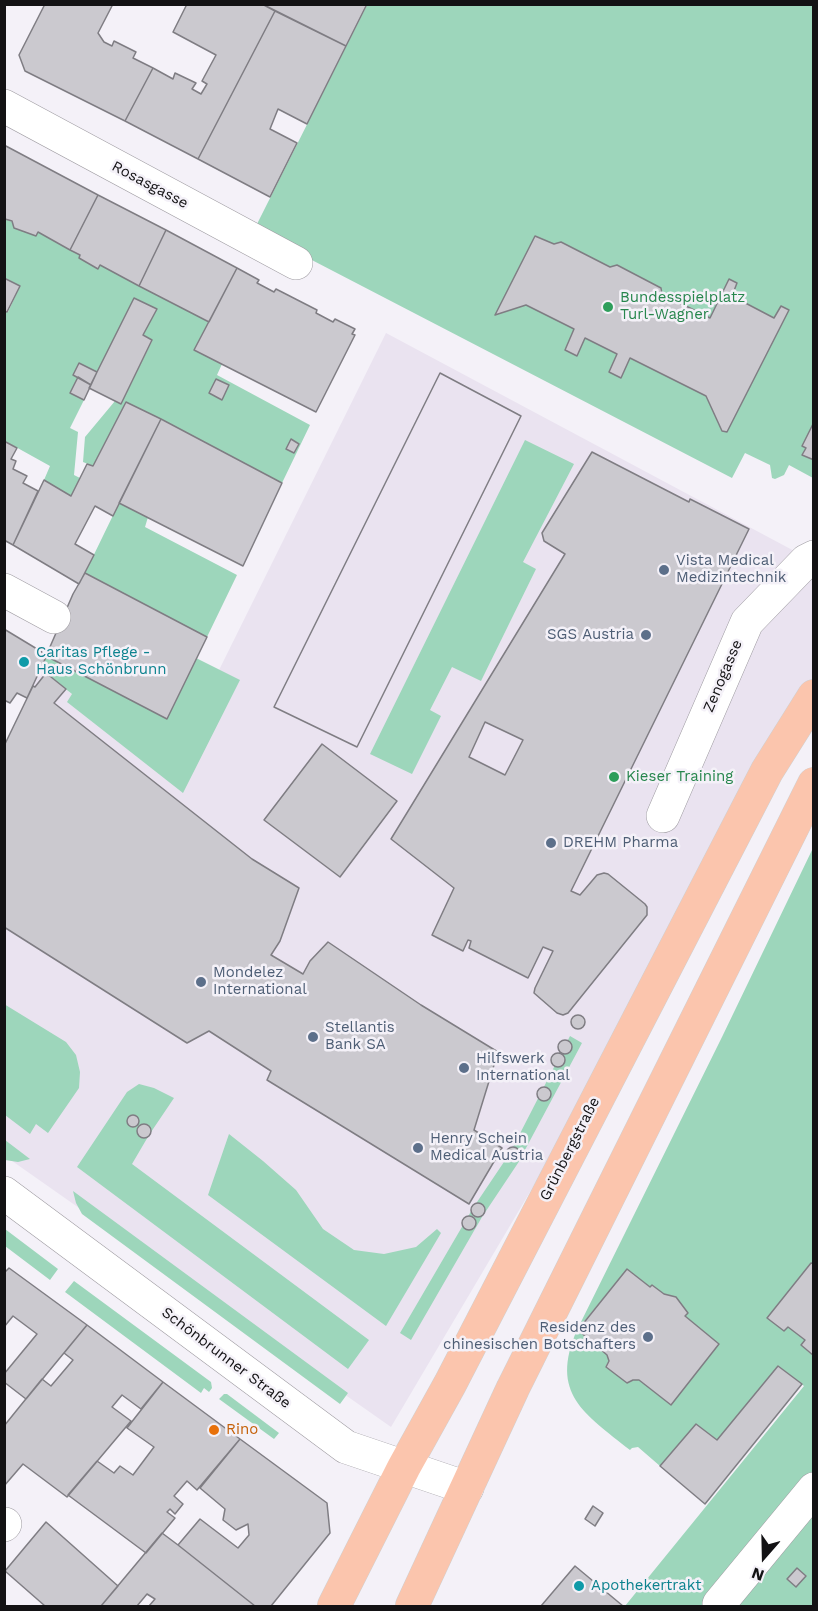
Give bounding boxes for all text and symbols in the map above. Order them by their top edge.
street label: Rosasgasse [109,157,191,213]
place label: Bundesspielplatz Turl-Wagner [620,289,745,324]
marker: Bundesspielplatz Turl-Wagner [601,300,615,314]
place label: Vista Medical Medizintechnik [676,552,786,587]
marker: Vista Medical Medizintechnik [657,563,671,577]
place label: SGS Austria [547,626,634,644]
marker: SGS Austria [639,628,653,642]
street label: Zenogasse [700,637,746,715]
place label: Caritas Pflege - Haus Schönbrunn [36,644,167,679]
marker: Caritas Pflege - Haus Schönbrunn [17,655,31,669]
place label: Kieser Training [626,768,733,786]
marker: Kieser Training [607,770,621,784]
place label: DREHM Pharma [563,834,678,852]
marker: DREHM Pharma [544,836,558,850]
place label: Mondelez International [213,964,307,999]
marker: Mondelez International [194,975,208,989]
place label: Stellantis Bank SA [325,1019,395,1054]
marker: Stellantis Bank SA [306,1030,320,1044]
place label: Hilfswerk International [476,1050,570,1085]
marker: Hilfswerk International [457,1061,471,1075]
street label: Grünbergstraße [536,1094,604,1204]
place label: Henry Schein Medical Austria [430,1130,543,1165]
marker: Henry Schein Medical Austria [411,1141,425,1155]
street label: Schönbrunner Straße [158,1304,294,1412]
place label: Residenz des chinesischen Botschafters [443,1319,636,1354]
marker: Residenz des chinesischen Botschafters [641,1330,655,1344]
place label: Rino [226,1421,258,1439]
marker: Rino [207,1423,221,1437]
north arrow [734,1527,794,1587]
text: N [749,1563,767,1585]
place label: Apothekertrakt [591,1577,701,1595]
marker: Apothekertrakt [572,1579,586,1593]

